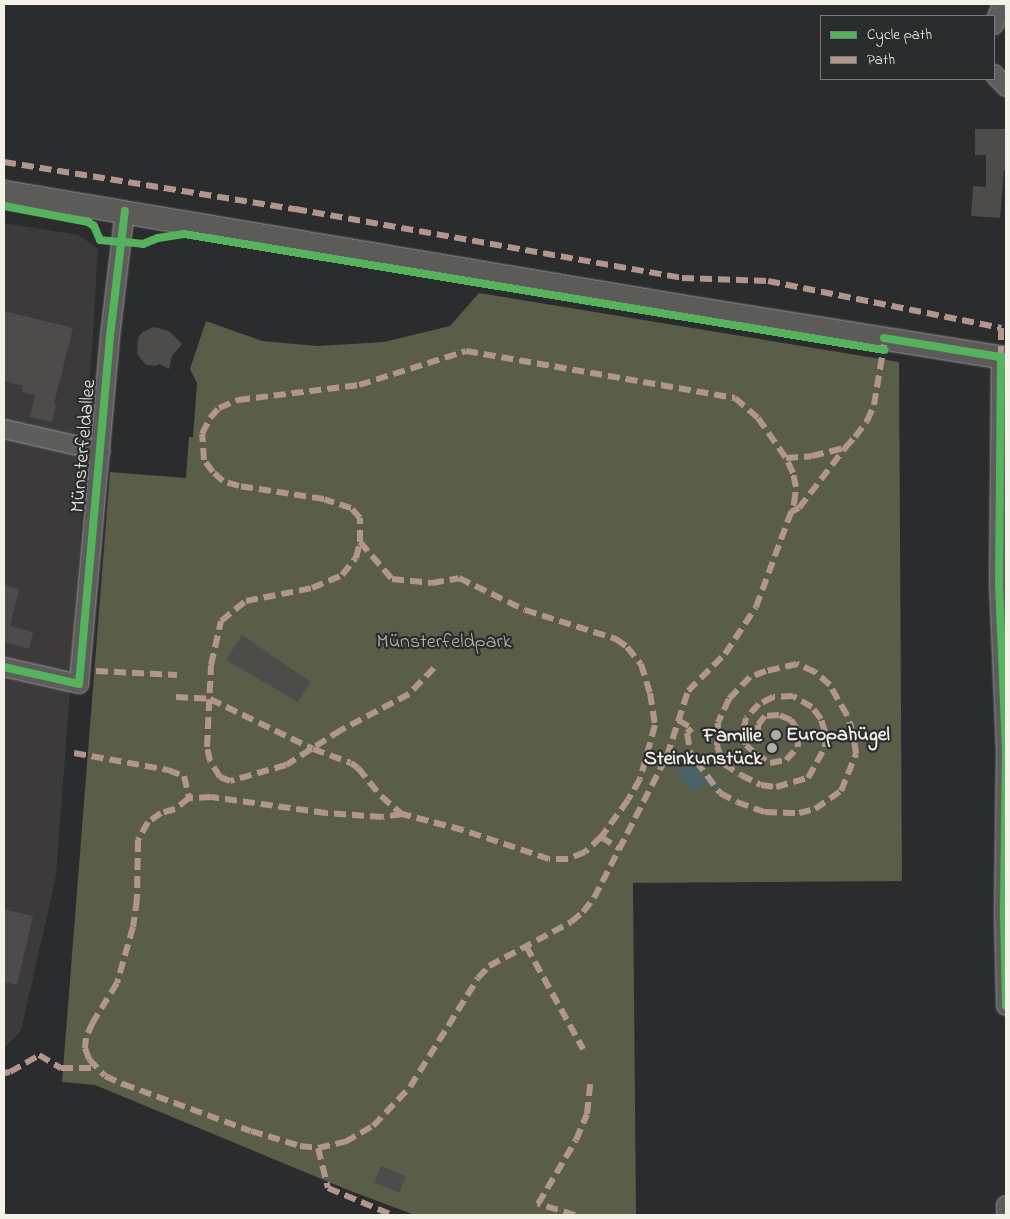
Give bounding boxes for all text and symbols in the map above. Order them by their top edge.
legend [820,15,995,80]
text: Cycle path [867,24,932,46]
text: Path [867,49,895,71]
street label: Münsterfeldallee [66,378,102,514]
park label: Münsterfeldpark [377,630,511,654]
place label: Europahügel [786,723,890,747]
place label: Familie Steinkunstück [644,724,762,771]
marker: Europahügel [770,729,782,741]
marker: Familie Steinkunstück [766,742,778,754]

